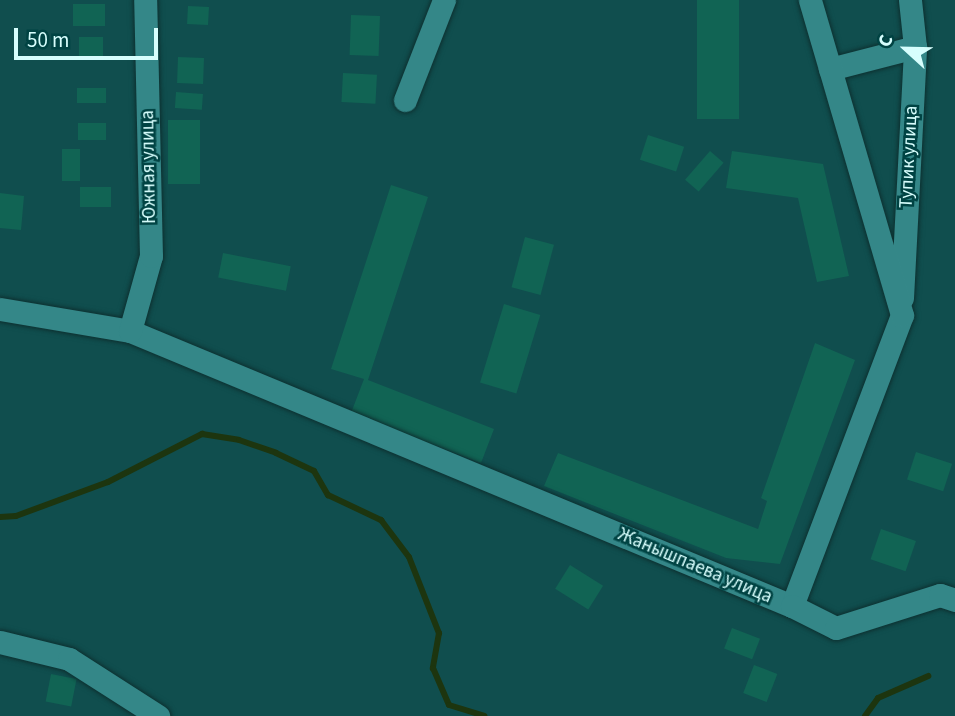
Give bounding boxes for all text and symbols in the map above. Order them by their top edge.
scale bar [18,14,161,58]
north arrow [871,14,941,84]
text: 50 m [27,25,69,55]
text: С [871,31,901,51]
street label: Тупик улица [895,105,923,209]
street label: Южная улица [137,110,161,224]
street label: Жанышпаева улица [614,523,776,609]

